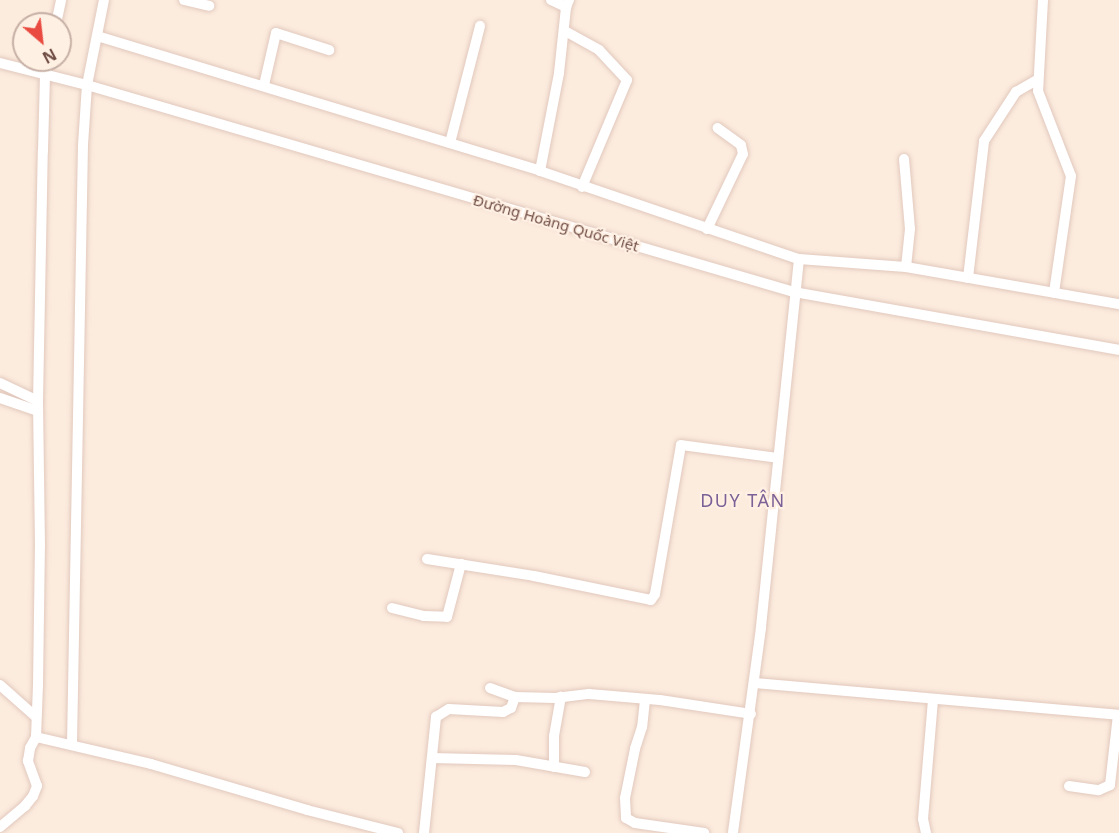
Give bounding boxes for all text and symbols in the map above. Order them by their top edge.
north arrow [12,12,72,72]
text: N [39,43,60,69]
street label: Đường Hoàng Quốc Việt [471,191,641,255]
district label: DUY TÂN [700,489,786,511]

